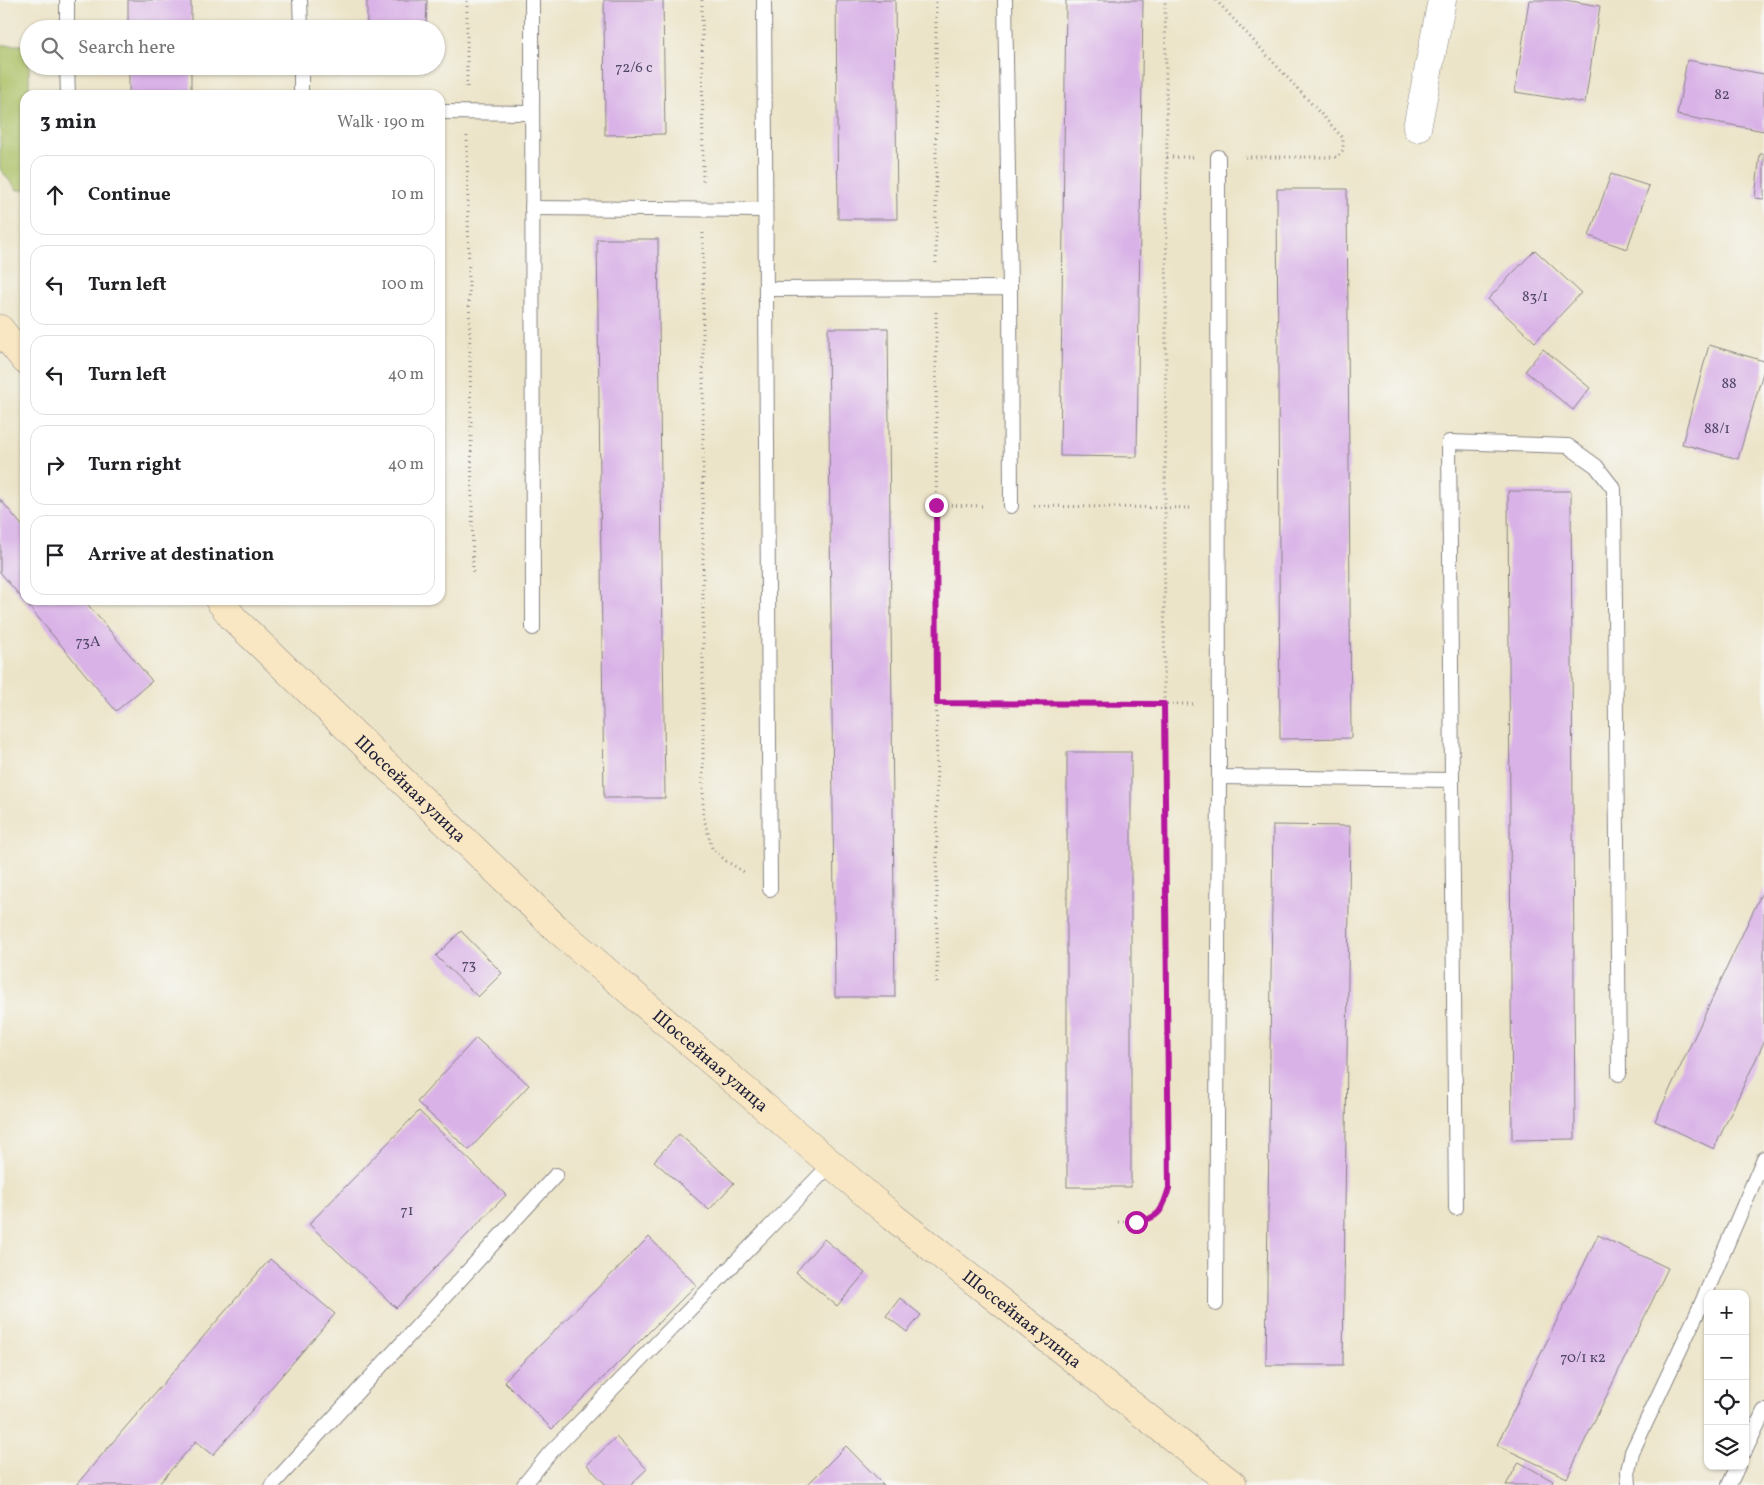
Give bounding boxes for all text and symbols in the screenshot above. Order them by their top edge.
search box [20,20,445,75]
icon: search [38,34,66,62]
text: Search here [78,35,175,61]
house number: 72/6 с [615,58,653,79]
house number: 82 [1714,85,1730,106]
text: 3 min [40,108,96,137]
text: Walk · 190 m [337,112,425,134]
icon: ahead [41,181,69,209]
text: Continue [88,182,171,208]
text: 10 m [391,184,424,206]
icon: left [41,271,69,299]
text: Turn left [88,272,167,298]
text: 100 m [381,274,424,296]
house number: 83/1 [1522,287,1548,308]
icon: left [41,361,69,389]
text: Turn left [88,362,167,388]
text: 40 m [388,364,424,386]
house number: 88 [1721,374,1737,395]
house number: 88/1 [1704,419,1730,440]
icon: right [41,451,69,479]
text: Turn right [88,452,181,478]
text: 40 m [388,454,424,476]
route end [925,494,948,517]
icon: arrive [41,541,69,569]
text: Arrive at destination [88,542,274,568]
house number: 73А [75,632,101,653]
street label: Шоссейная улица [348,730,471,849]
house number: 73 [462,955,476,976]
street label: Шоссейная улица [646,1005,773,1119]
house number: 71 [400,1201,414,1222]
route start [1125,1211,1148,1234]
street label: Шоссейная улица [956,1265,1086,1375]
map controls [1704,1290,1749,1470]
button: + [1704,1290,1749,1335]
button: − [1704,1335,1749,1380]
house number: 70/1 к2 [1560,1348,1606,1369]
button: locate [1704,1380,1749,1425]
button: layers [1704,1425,1749,1470]

